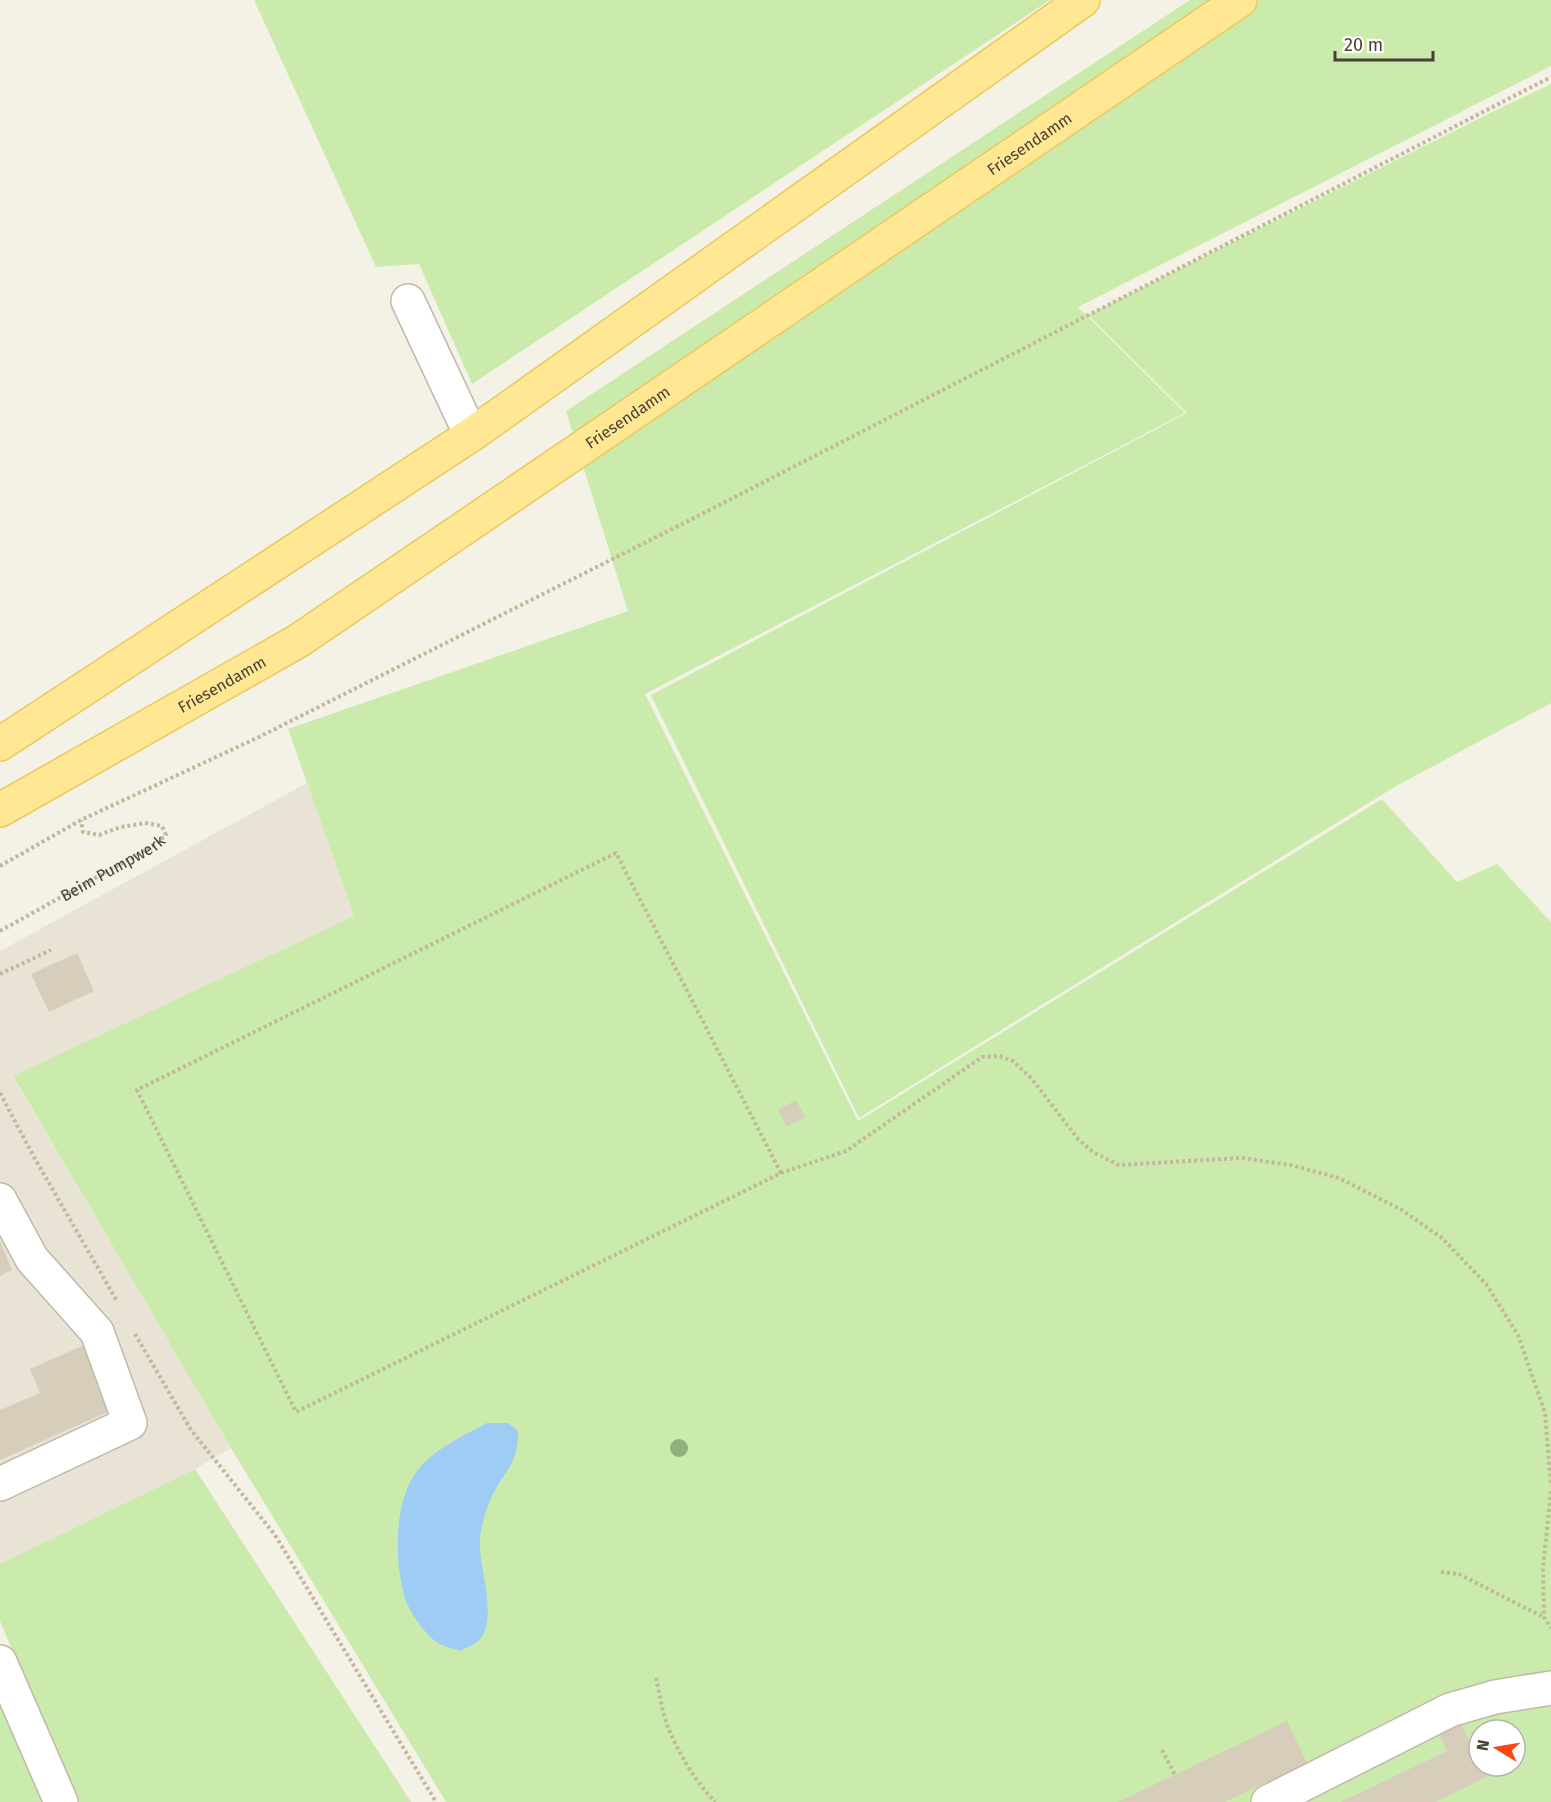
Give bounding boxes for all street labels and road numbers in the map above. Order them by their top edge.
street label: Friesendamm [983,108,1075,179]
street label: Friesendamm [582,381,673,452]
street label: Friesendamm [174,652,269,717]
street label: Beim Pumpwerk [57,830,169,905]

